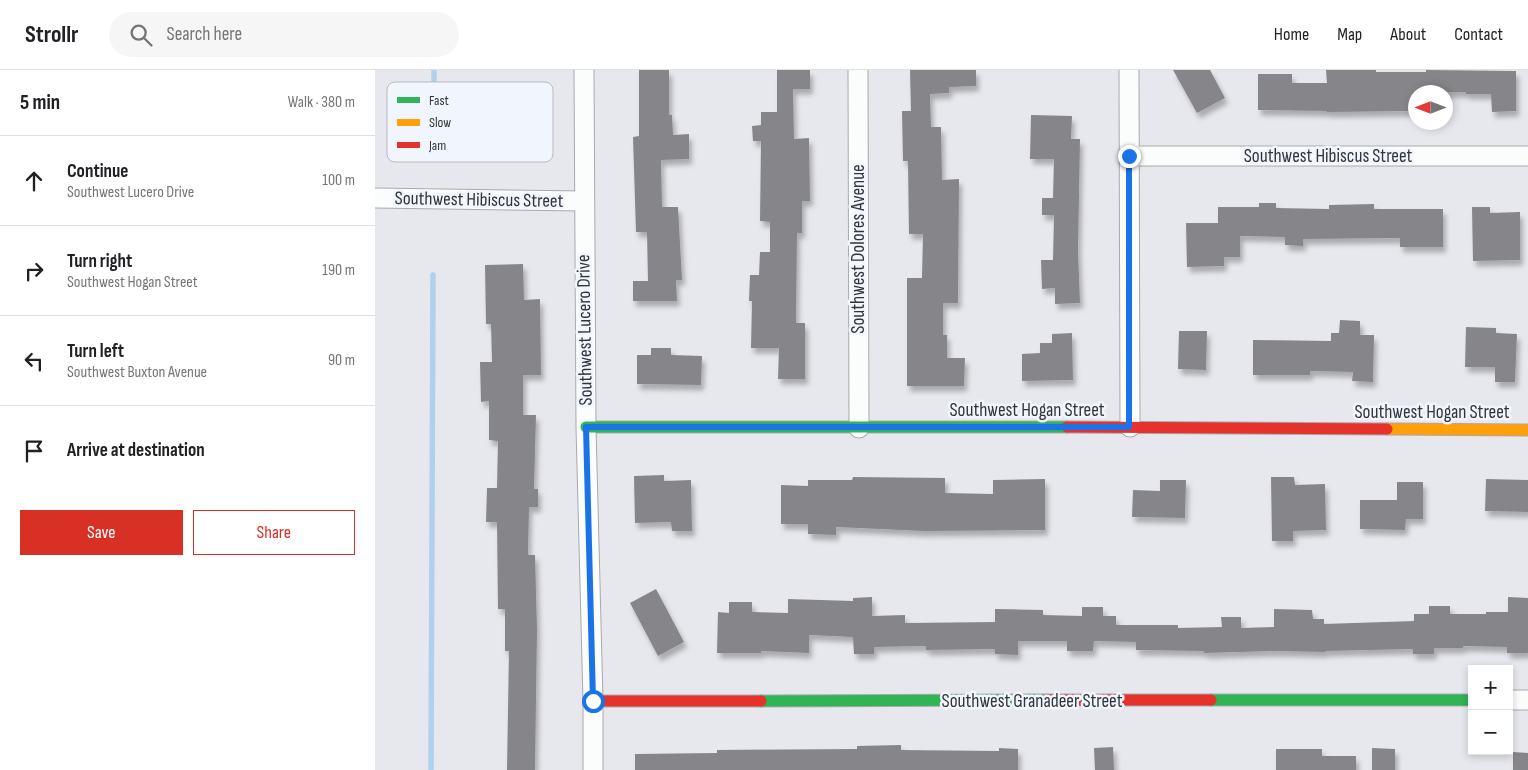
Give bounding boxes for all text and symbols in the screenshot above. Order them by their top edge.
search box [109,12,459,57]
text: Strollr [25,20,79,49]
icon: search [127,21,155,49]
text: Search here [167,23,242,46]
text: Home [1274,24,1309,45]
text: Map [1337,24,1362,45]
text: About [1390,24,1426,45]
text: Contact [1454,24,1503,45]
legend [387,82,553,162]
north arrow [1408,85,1453,130]
text: 5 min [20,90,60,115]
text: Fast [429,92,449,109]
text: Walk · 380 m [288,93,355,112]
text: Slow [429,114,451,131]
text: Jam [428,137,446,154]
route end [1118,145,1141,168]
street label: Southwest Hibiscus Street [1244,145,1413,168]
text: Continue [67,160,128,183]
street label: Southwest Dolores Avenue [847,164,870,334]
icon: ahead [20,167,48,195]
text: 100 m [322,171,355,190]
text: Southwest Lucero Drive [67,183,194,202]
street label: Southwest Hibiscus Street [394,187,564,213]
text: Turn right [67,250,132,273]
street label: Southwest Lucero Drive [572,254,598,406]
icon: right [20,257,48,285]
text: 190 m [322,261,355,280]
text: Southwest Hogan Street [67,273,198,292]
text: Turn left [67,340,124,363]
icon: left [20,347,48,375]
text: 90 m [328,351,355,370]
text: Southwest Buxton Avenue [67,363,207,382]
street label: Southwest Hogan Street [949,399,1105,422]
street label: Southwest Hogan Street [1354,401,1510,424]
icon: arrive [20,437,48,465]
text: Arrive at destination [67,439,205,462]
button: Save [20,510,183,555]
button: Share [193,510,355,555]
map controls [1468,665,1513,755]
button: + [1468,665,1513,710]
route start [582,690,605,713]
street label: Southwest Granadeer Street [942,690,1123,713]
button: − [1468,710,1513,755]

